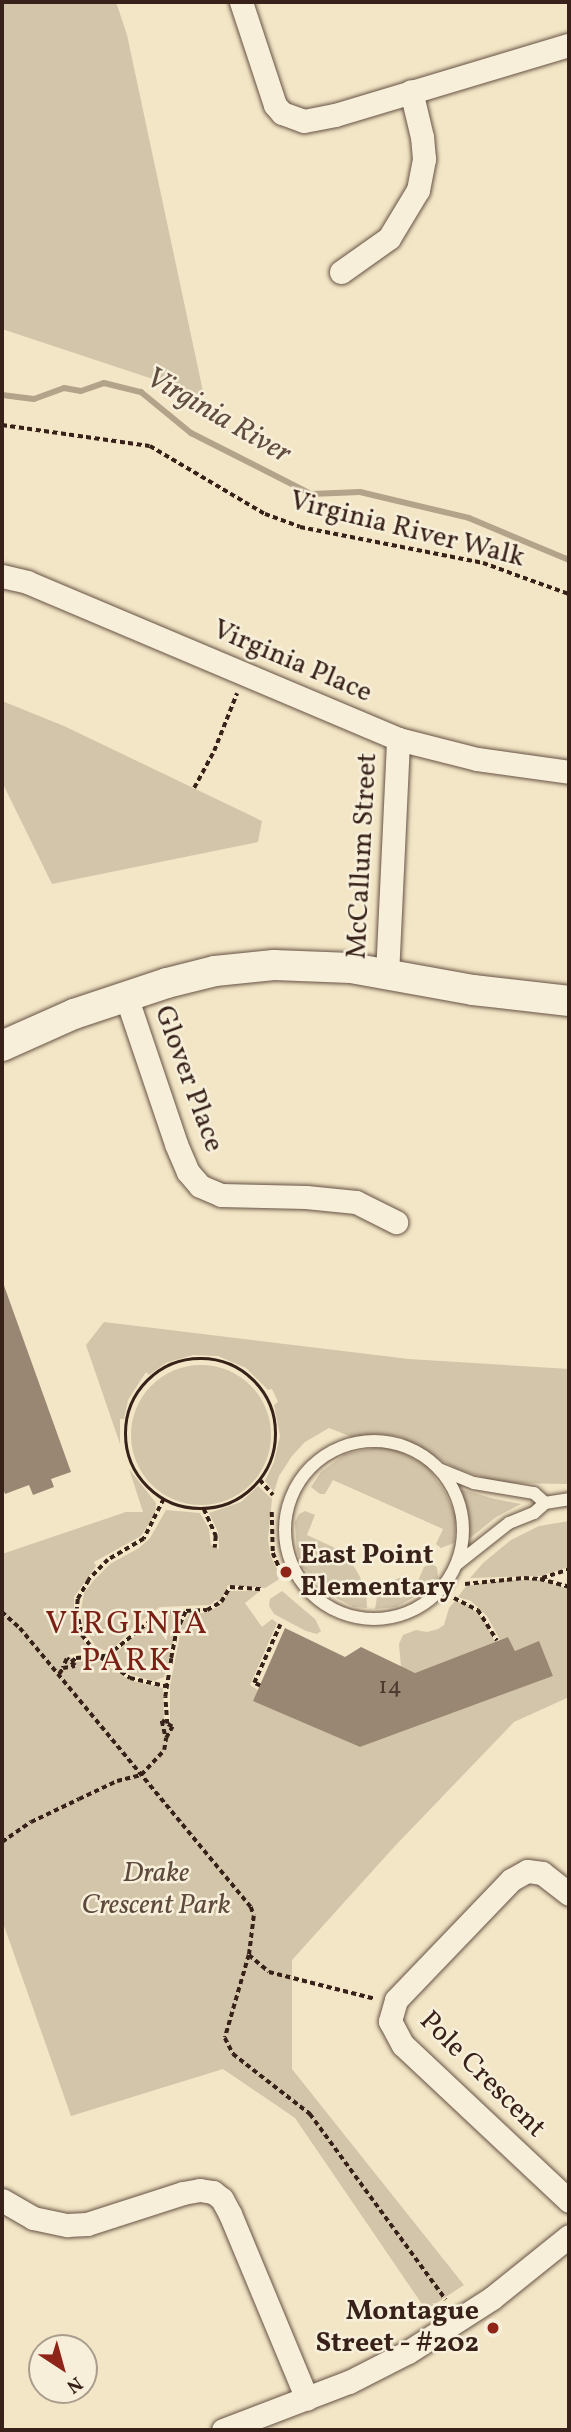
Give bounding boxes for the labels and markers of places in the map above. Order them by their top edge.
place label: East Point Elementary [300,1539,455,1605]
marker: East Point Elementary [278,1564,294,1580]
place label: Montague Street - #202 [314,2295,479,2361]
marker: Montague Street - #202 [485,2320,501,2336]

